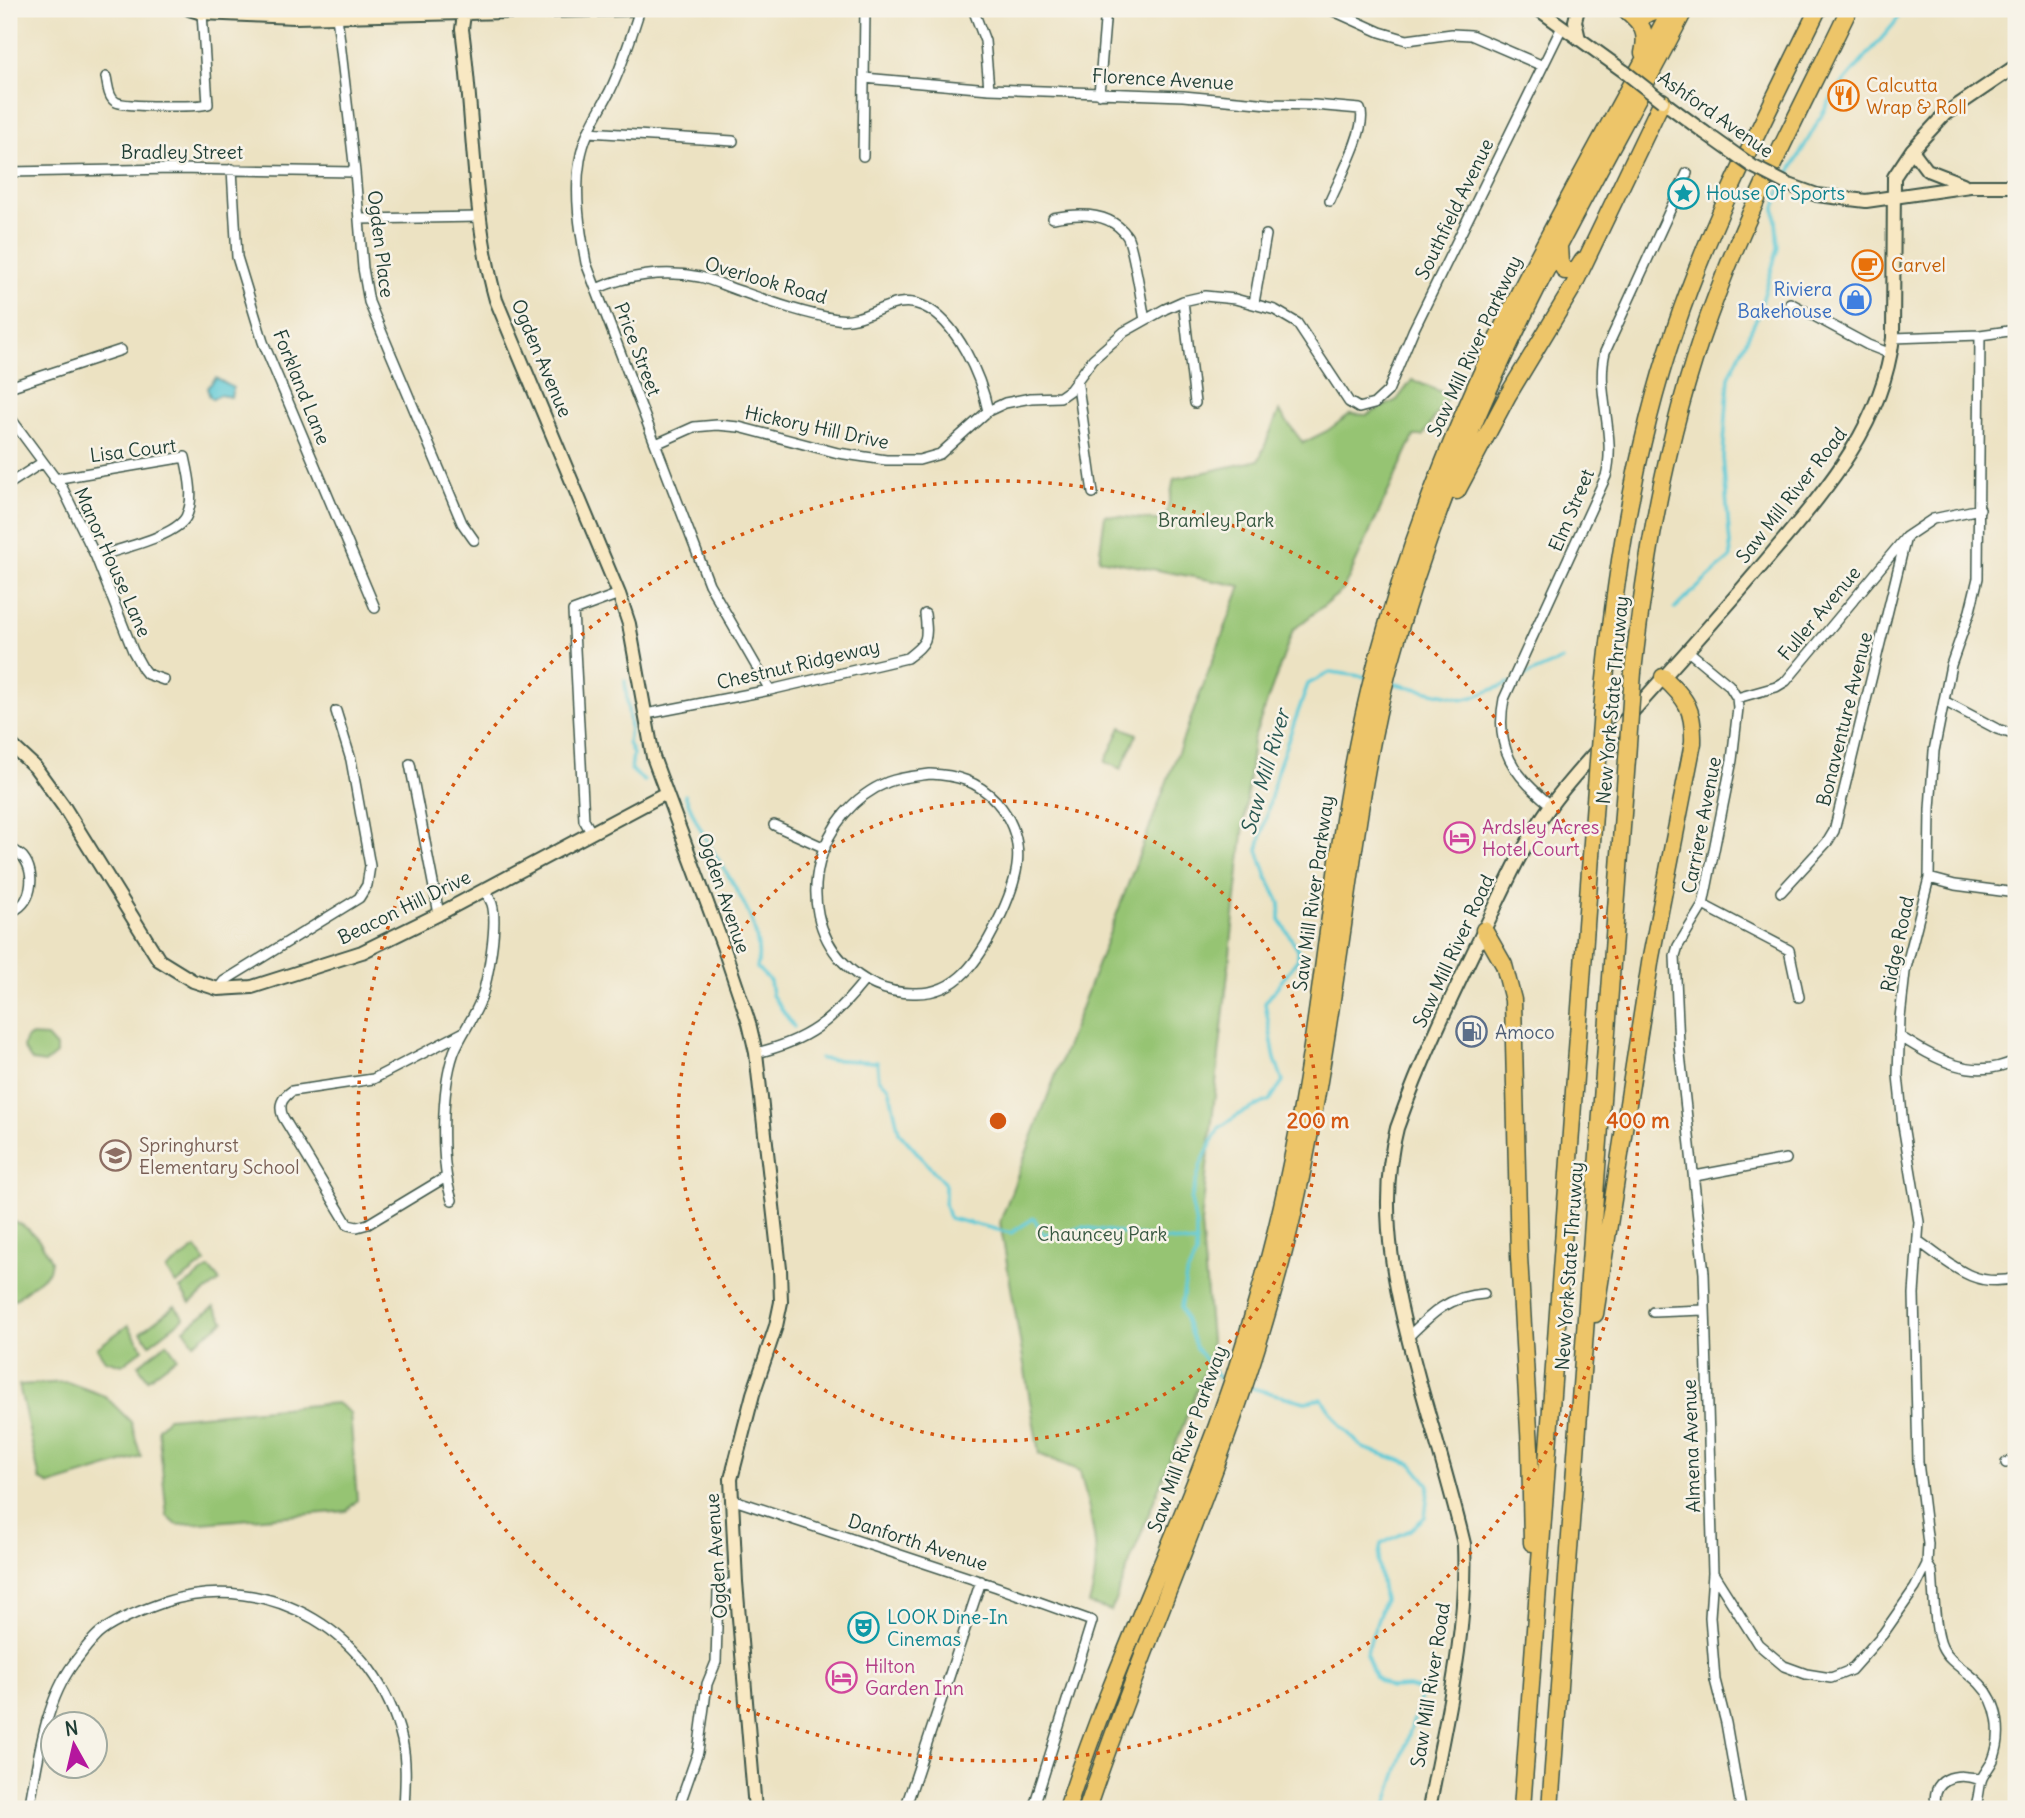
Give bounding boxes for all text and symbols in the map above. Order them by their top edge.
street label: Florence Avenue [1092,63,1234,95]
street label: Ashford Avenue [1654,65,1778,163]
place label: Calcutta Wrap & Roll [1866,73,1967,119]
restaurant icon: Calcutta Wrap & Roll [1826,79,1860,113]
street label: Southfield Avenue [1409,135,1499,283]
street label: Bradley Street [121,140,243,164]
place icon: House Of Sports [1666,176,1700,210]
place label: House Of Sports [1706,181,1845,205]
street label: Ogden Place [362,189,400,299]
cafe icon: Carvel [1851,248,1885,282]
street label: Overlook Road [702,251,830,309]
street label: Saw Mill River Parkway [1421,252,1527,440]
place label: Carvel [1891,253,1946,277]
place label: Riviera Bakehouse [1737,277,1832,323]
shop icon: Riviera Bakehouse [1838,283,1872,317]
street label: Ogden Avenue [506,295,578,421]
street label: Price Street [609,299,667,399]
street label: Forkland Lane [268,326,336,448]
street label: Hickory Hill Drive [743,400,891,454]
street label: Saw Mill River Road [1730,422,1852,568]
street label: Lisa Court [88,433,178,467]
street label: Elm Street [1543,465,1599,555]
street label: Manor House Lane [69,483,157,641]
park label: Bramley Park [1158,508,1275,532]
street label: Fuller Avenue [1773,561,1865,665]
street label: New York State Thruway [1591,595,1633,805]
street label: Bonaventure Avenue [1811,630,1877,808]
street label: Chestnut Ridgeway [714,634,882,694]
water label: Saw Mill River [1234,704,1296,838]
street label: Carriere Avenue [1676,755,1726,895]
street label: Saw Mill River Parkway [1287,794,1339,992]
place label: Ardsley Acres Hotel Court [1482,815,1599,861]
hotel icon: Ardsley Acres Hotel Court [1442,821,1476,855]
street label: Ogden Avenue [692,830,756,956]
street label: Beacon Hill Drive [334,864,474,950]
street label: Saw Mill River Road [1407,871,1499,1031]
street label: Ridge Road [1875,894,1919,994]
fuel station icon: Amoco [1455,1015,1489,1049]
place label: Amoco [1495,1020,1555,1044]
text: 200 m [1287,1107,1350,1134]
text: 400 m [1606,1107,1670,1134]
centre of rings [986,1109,1010,1133]
place label: Springhurst Elementary School [139,1133,300,1179]
school or university icon: Springhurst Elementary School [99,1139,133,1173]
street label: New York State Thruway [1550,1161,1588,1371]
park label: Chauncey Park [1037,1222,1168,1246]
street label: Saw Mill River Parkway [1142,1342,1232,1536]
street label: Almena Avenue [1677,1379,1705,1513]
street label: Ogden Avenue [700,1492,732,1620]
street label: Danforth Avenue [845,1508,991,1576]
street label: Saw Mill River Road [1405,1601,1455,1769]
place label: LOOK Dine-In Cinemas [887,1605,1008,1651]
theatre icon: LOOK Dine-In Cinemas [847,1611,881,1645]
place label: Hilton Garden Inn [865,1654,964,1700]
hotel icon: Hilton Garden Inn [825,1660,859,1694]
north arrow [38,1710,108,1780]
text: N [63,1715,80,1741]

